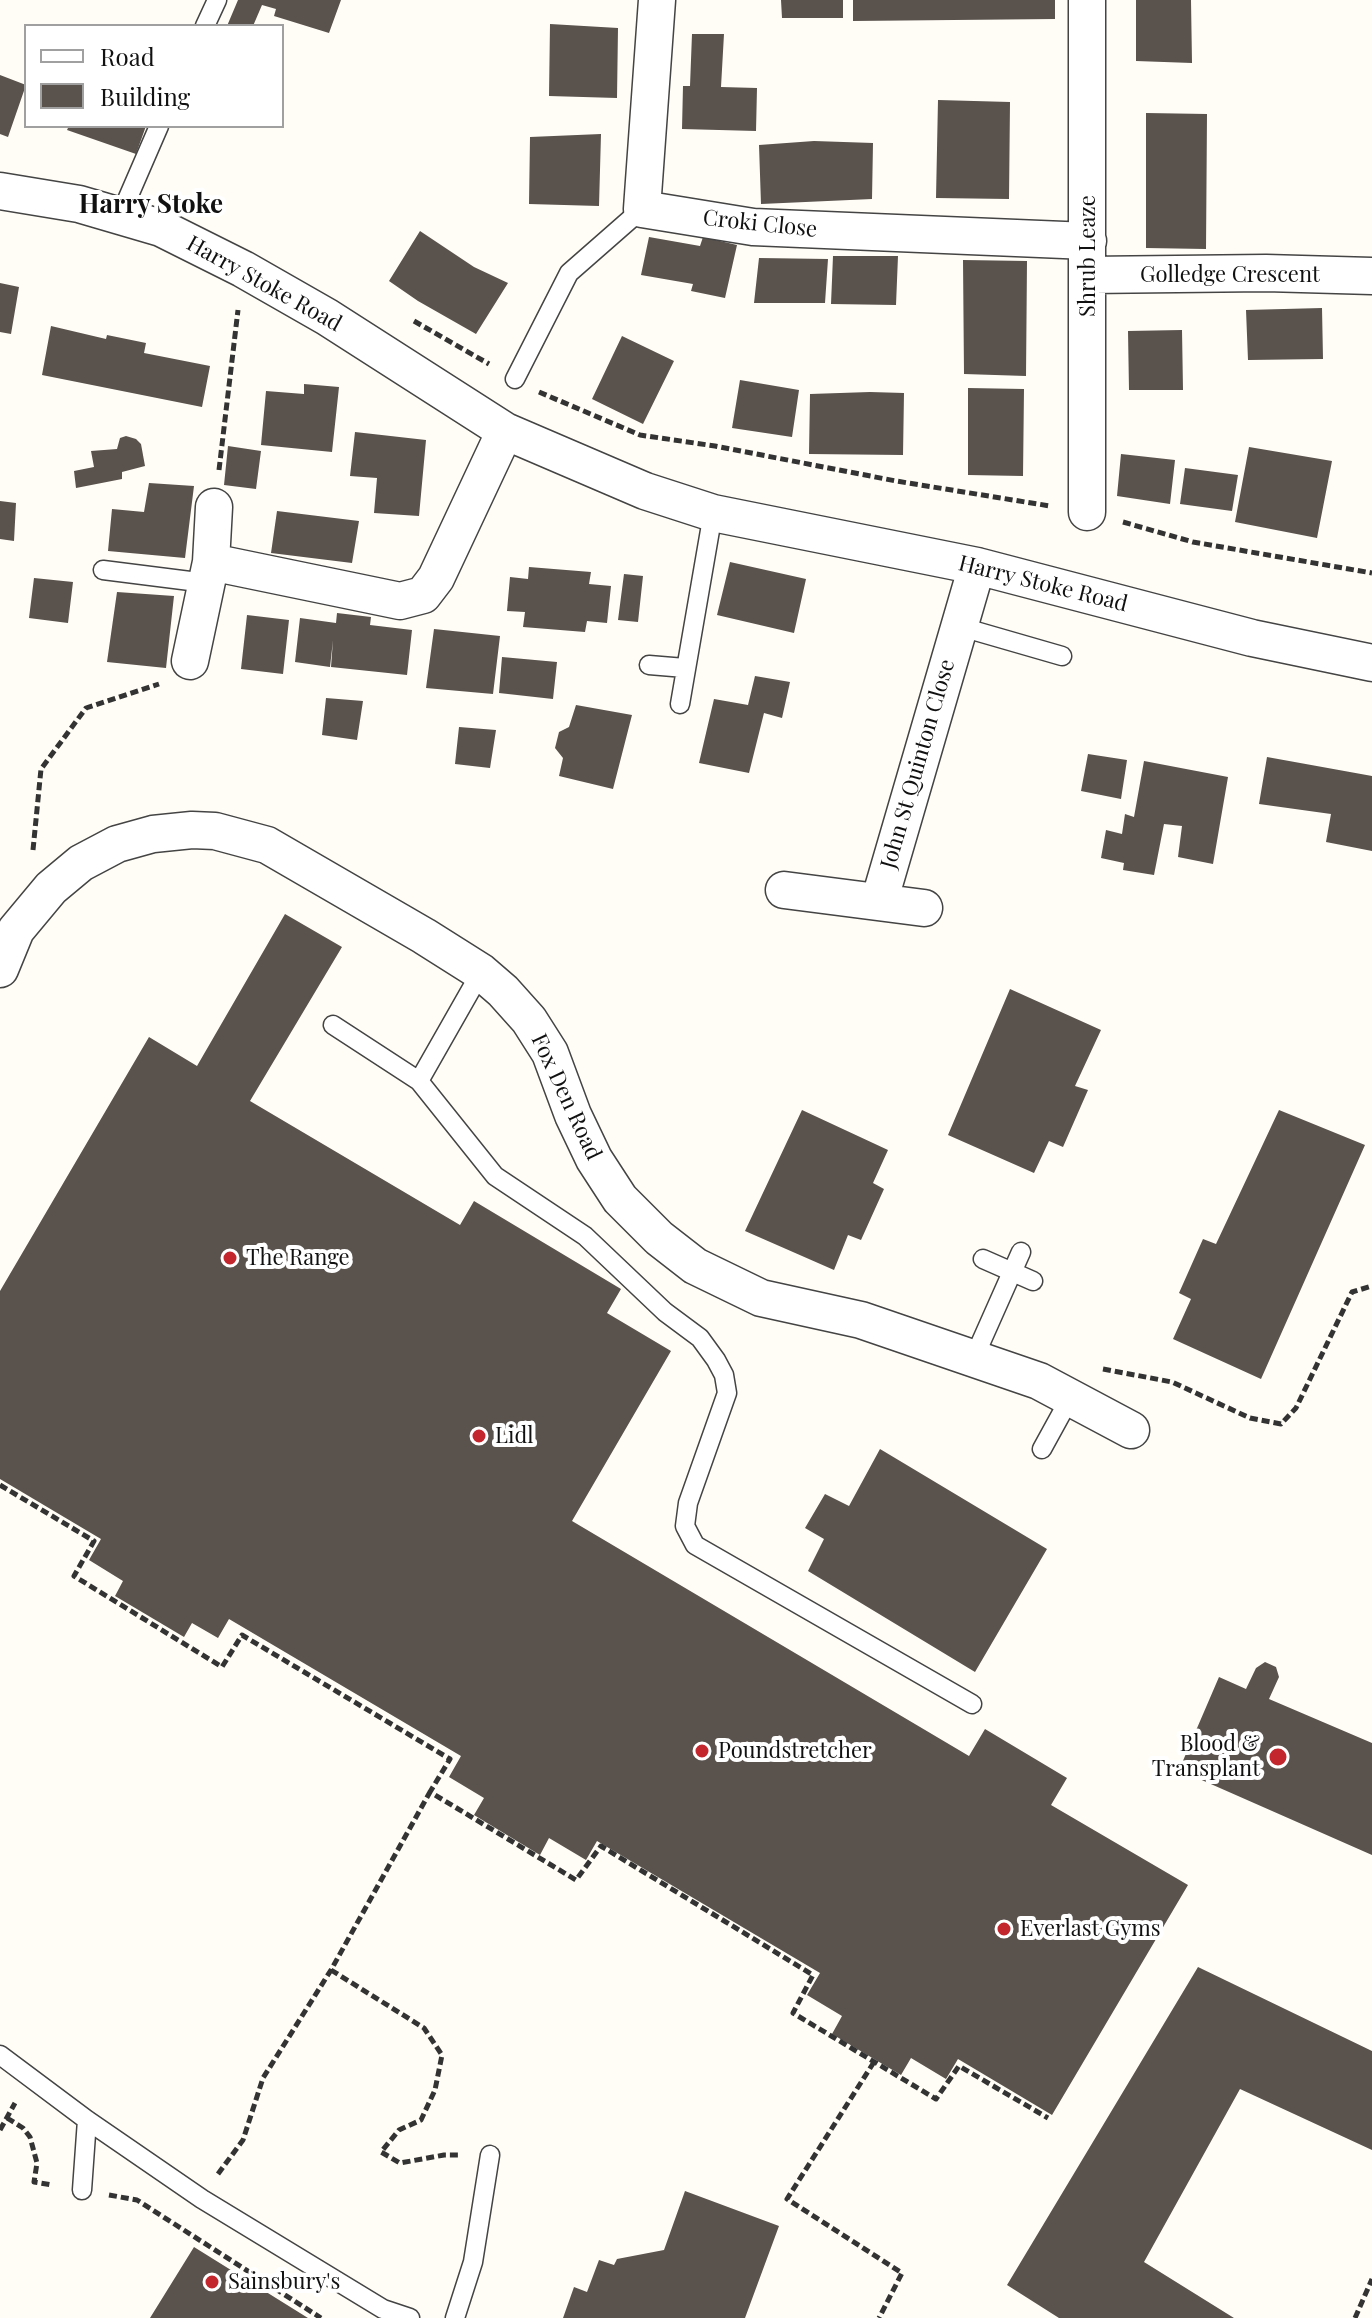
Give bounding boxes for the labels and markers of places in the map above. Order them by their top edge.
place label: The Range [246,1245,350,1271]
marker: The Range [221,1249,239,1267]
place label: Lidl [495,1423,533,1449]
marker: Lidl [470,1427,488,1445]
place label: Blood & Transplant [1152,1731,1260,1782]
place label: Poundstretcher [718,1738,872,1764]
marker: Poundstretcher [693,1742,711,1760]
marker: Blood & Transplant [1267,1746,1289,1768]
place label: Everlast Gyms [1020,1916,1161,1942]
marker: Everlast Gyms [995,1920,1013,1938]
place label: Sainsbury's [228,2269,340,2295]
marker: Sainsbury's [203,2273,221,2291]

